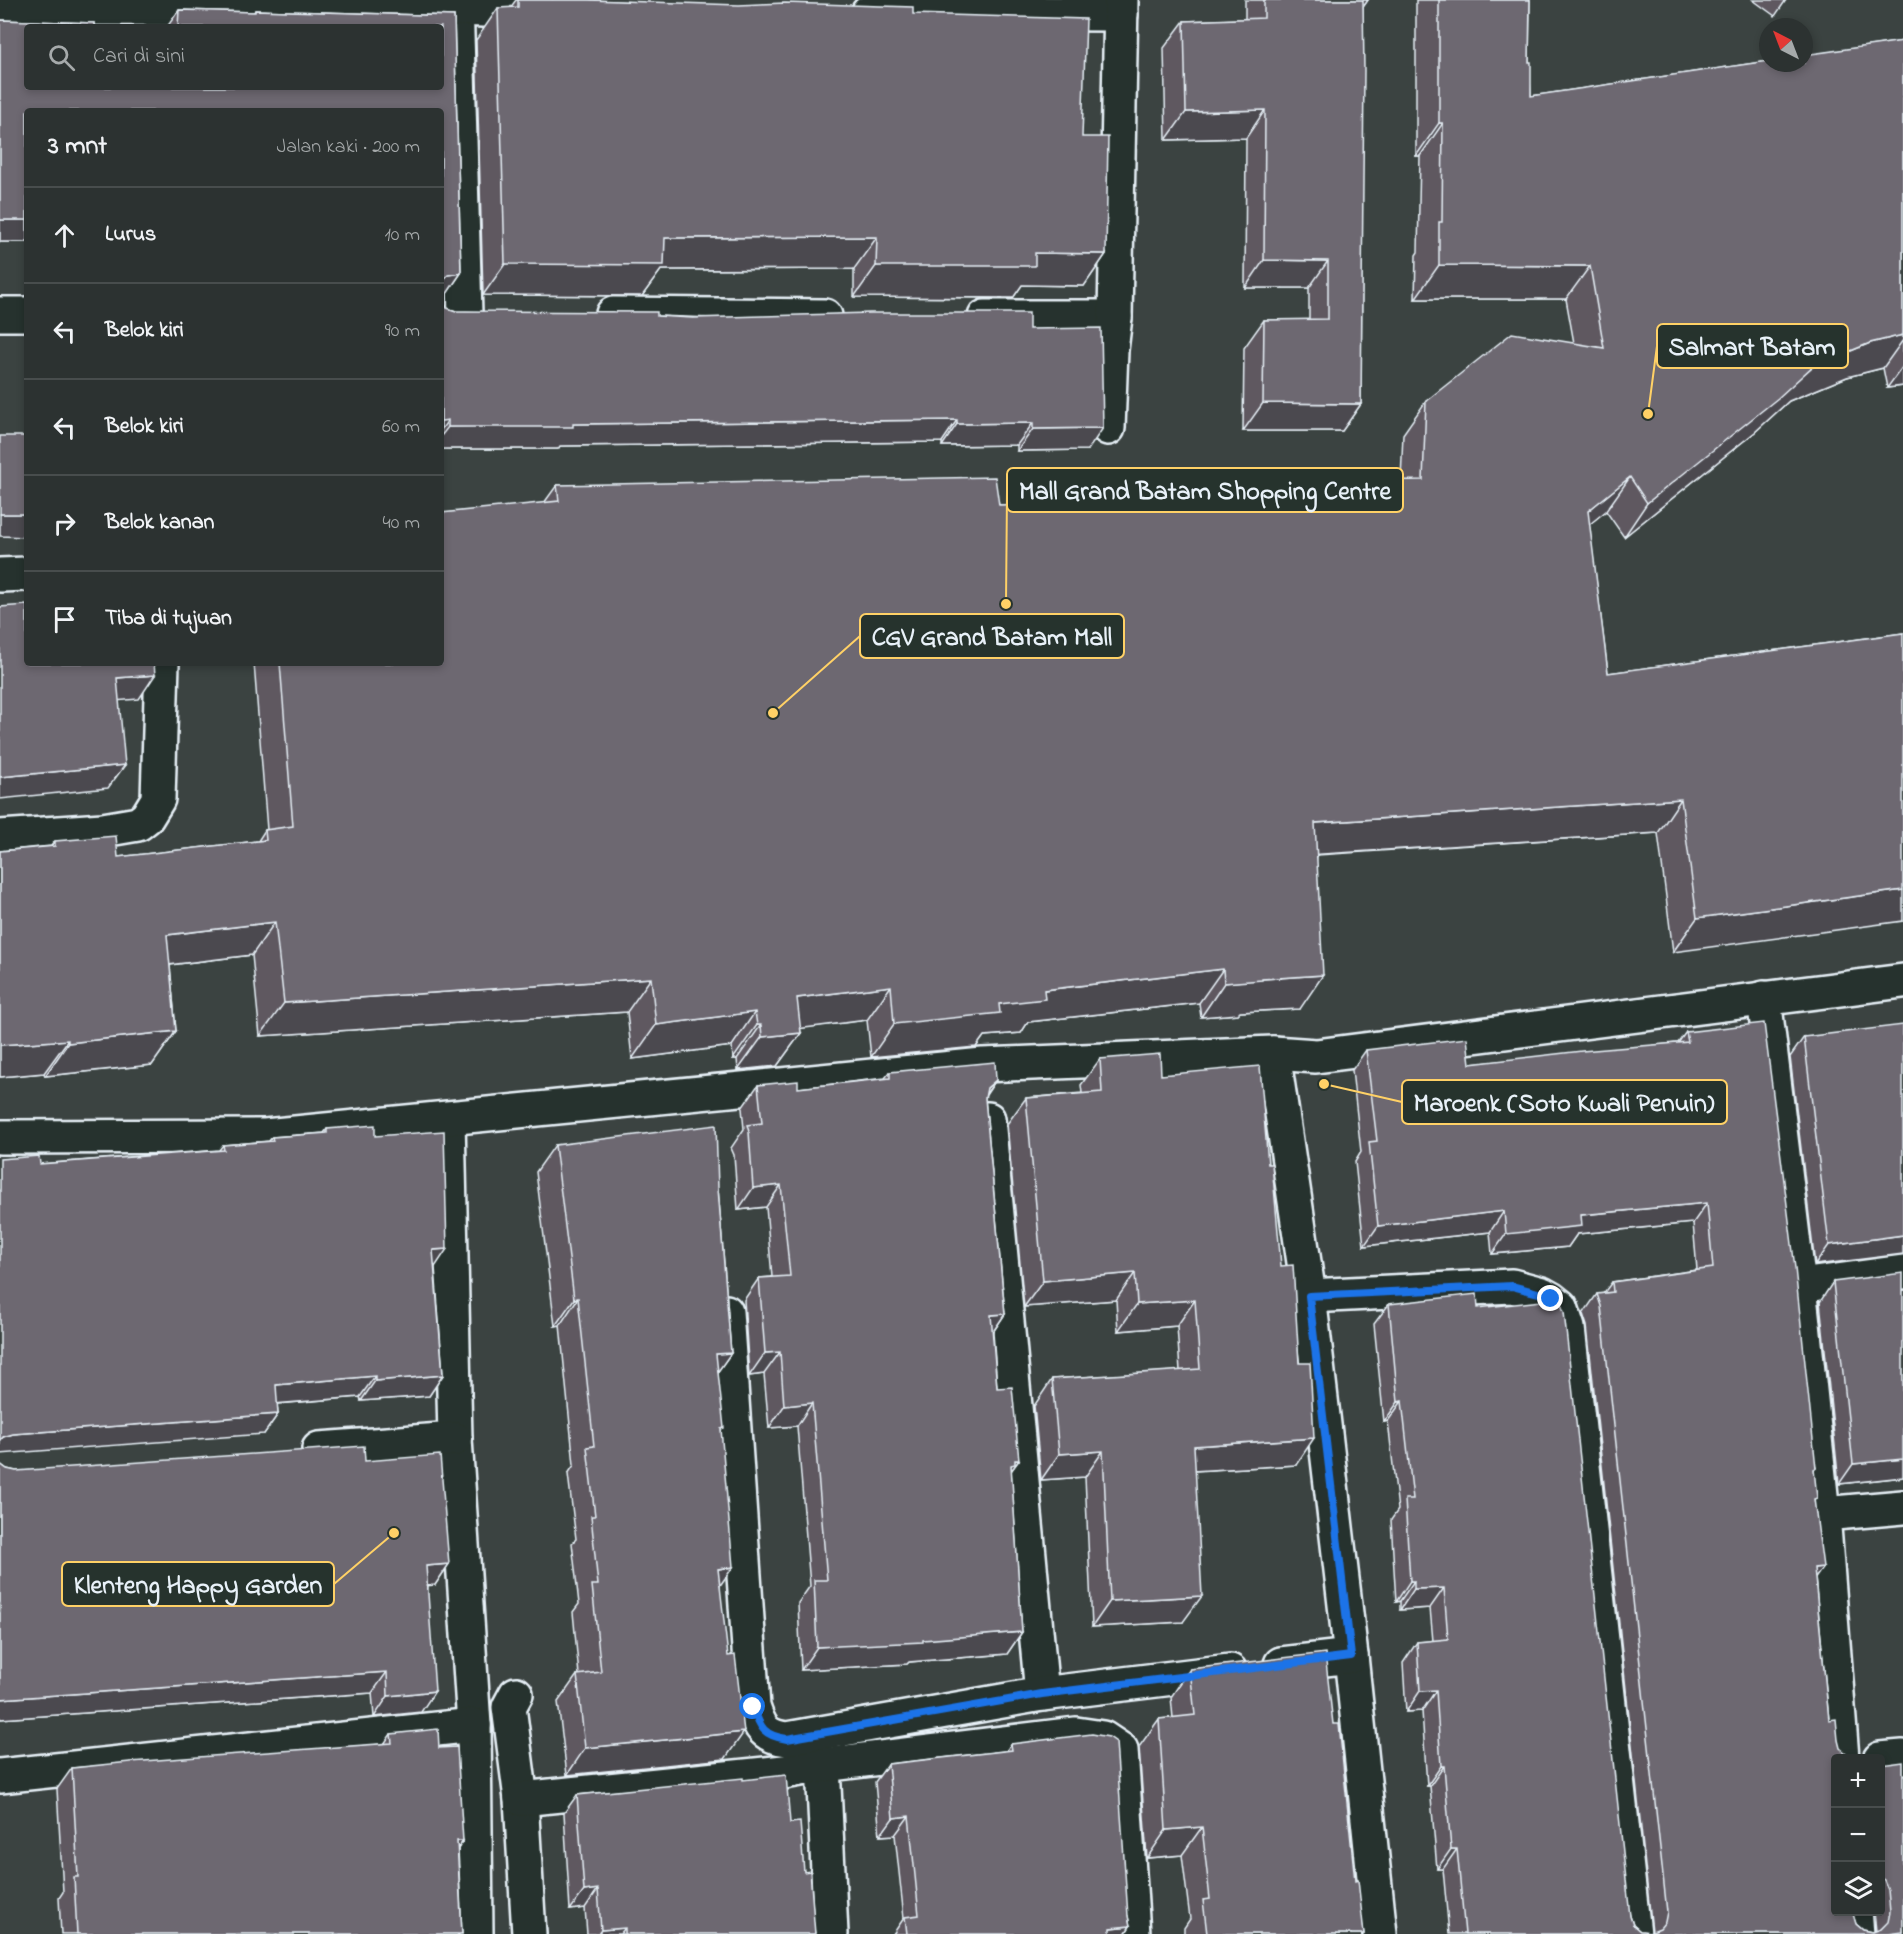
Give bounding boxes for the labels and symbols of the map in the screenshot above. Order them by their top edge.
north arrow [1759,18,1813,72]
callout: Salmart Batam [1657,324,1848,368]
text: Salmart Batam [1668,330,1836,368]
callout: Mall Grand Batam Shopping Centre [1007,468,1403,512]
text: Mall Grand Batam Shopping Centre [1019,474,1392,513]
callout: CGV Grand Batam Mall [860,614,1124,658]
text: CGV Grand Batam Mall [872,620,1112,658]
callout: Maroenk (Soto Kwali Penuin) [1402,1080,1727,1124]
text: Maroenk (Soto Kwali Penuin) [1414,1086,1715,1124]
route end [1537,1285,1563,1311]
callout: Klenteng Happy Garden [62,1562,334,1606]
text: Klenteng Happy Garden [74,1568,323,1607]
route start [739,1693,765,1719]

